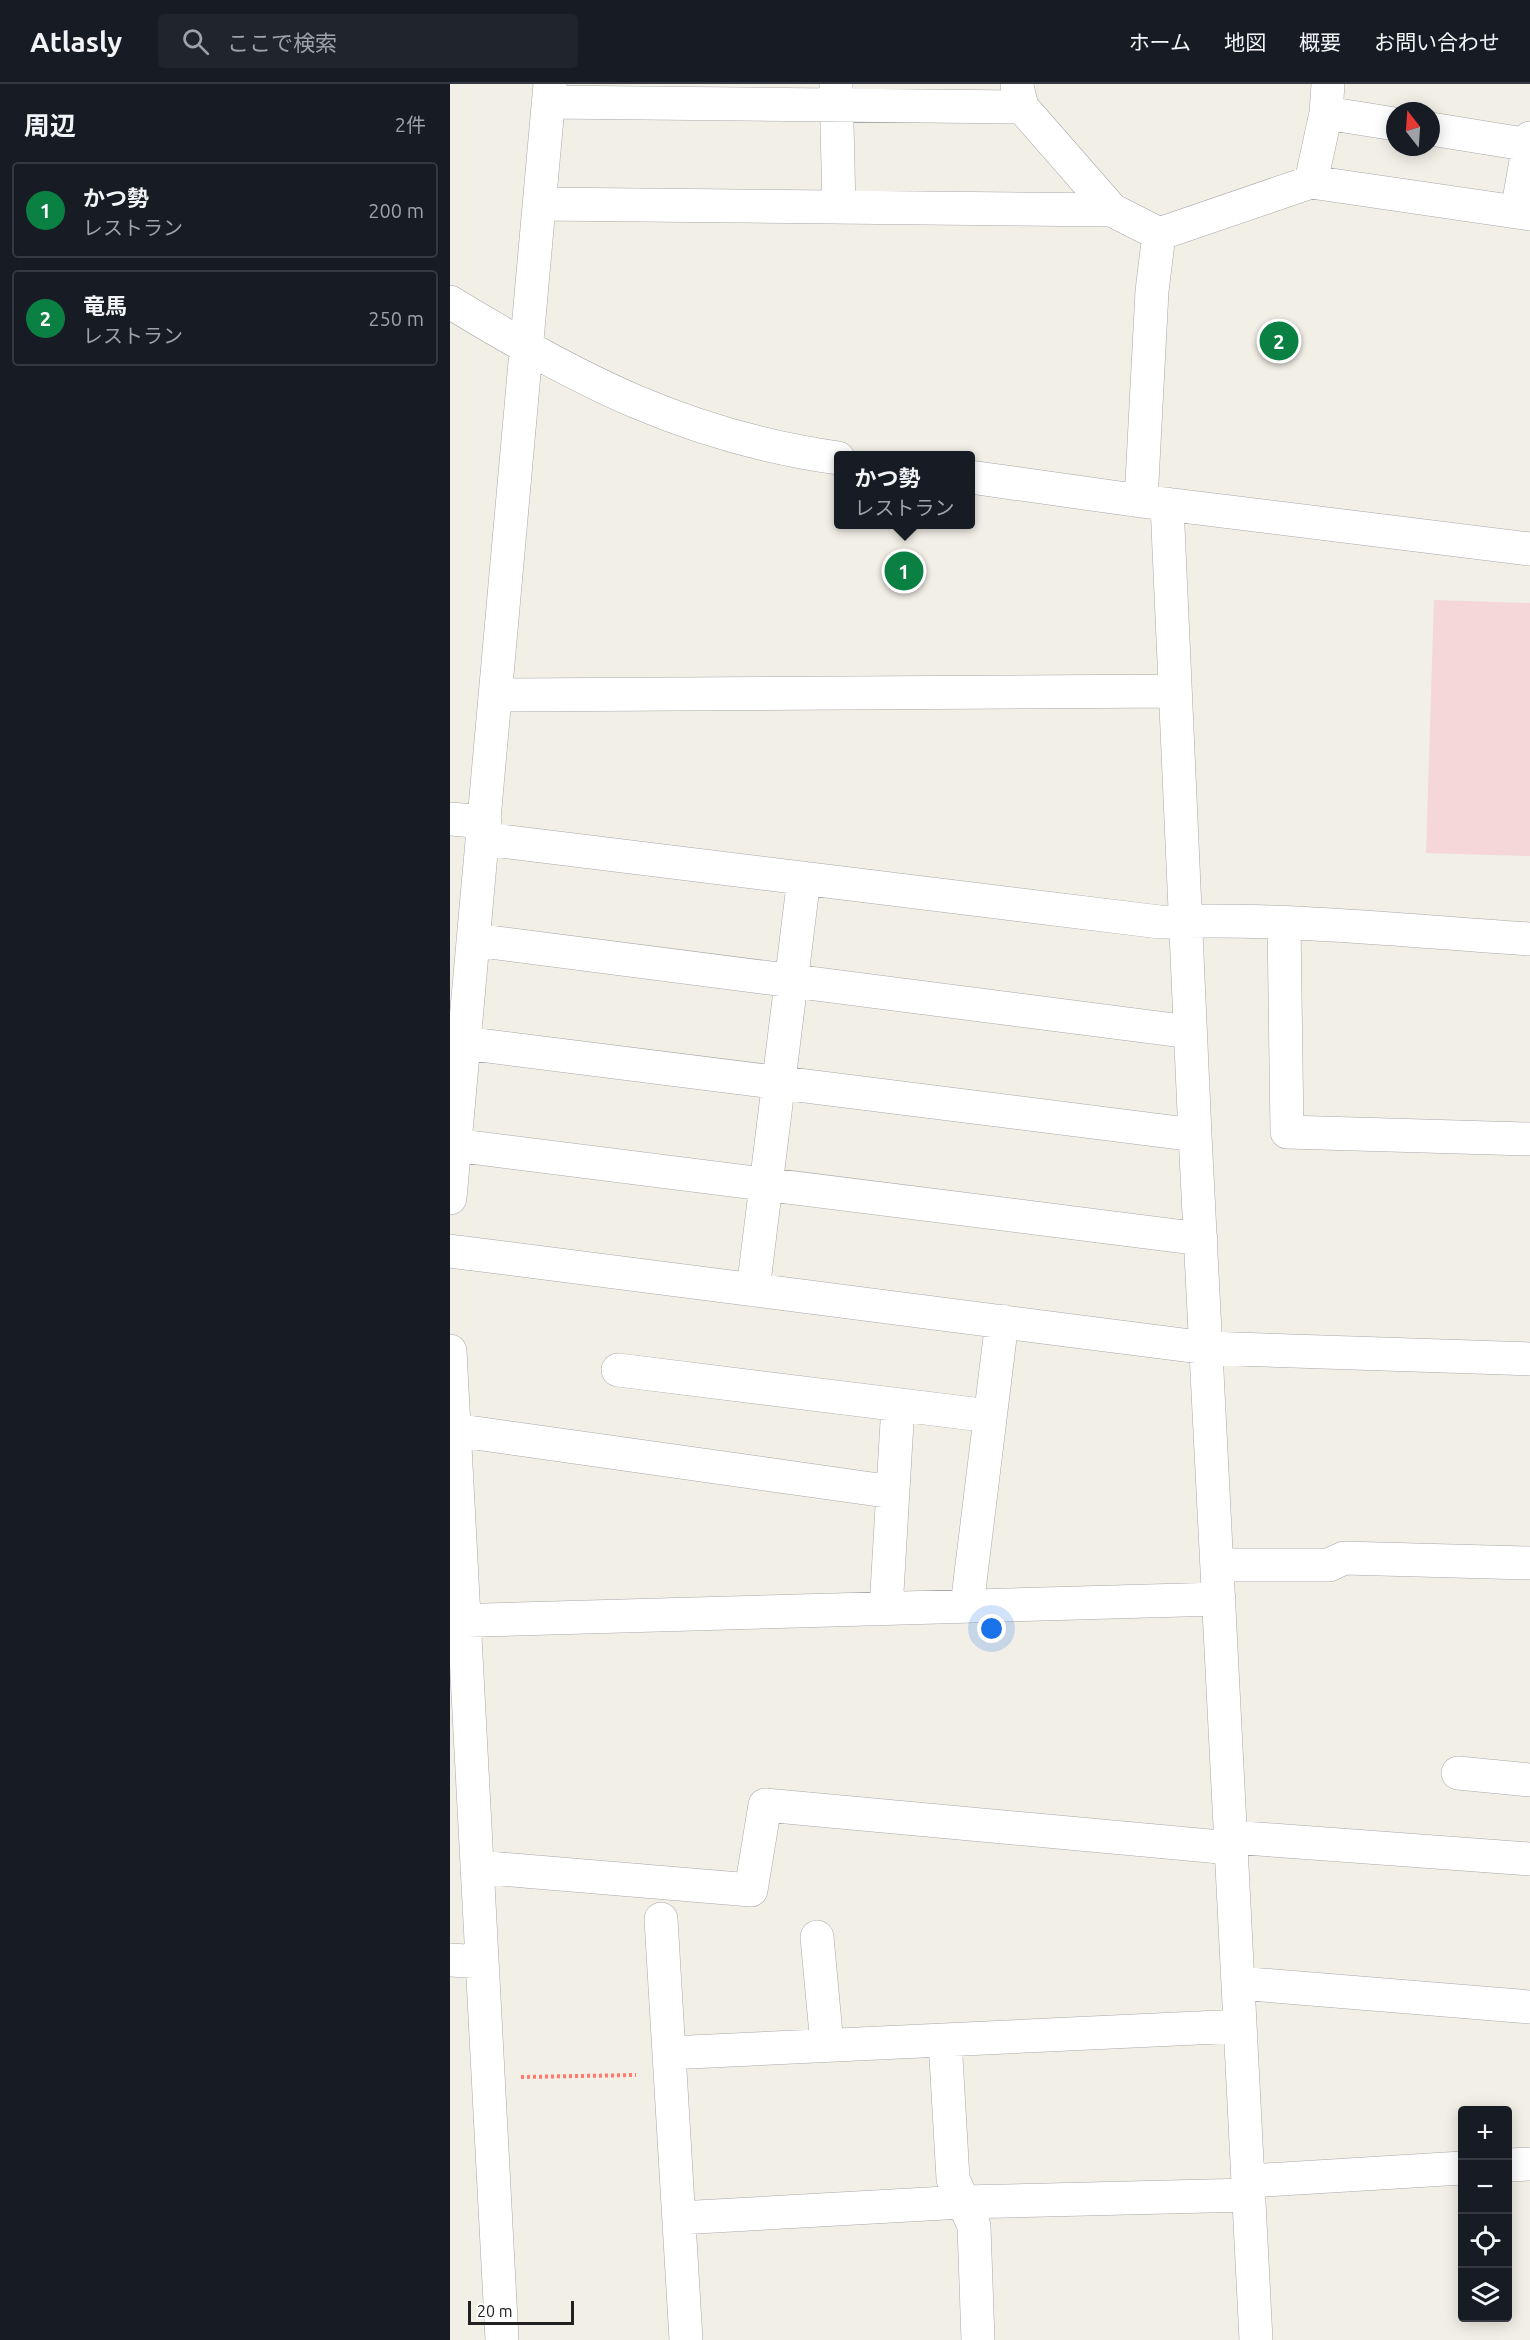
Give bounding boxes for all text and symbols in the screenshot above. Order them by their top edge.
search box [158,14,578,68]
icon: search [179,25,212,58]
text: Atlasly [30,26,122,57]
text: ここで検索 [227,30,337,55]
text: ホーム [1129,30,1191,54]
text: 地図 [1224,30,1266,54]
text: 概要 [1299,30,1341,54]
text: お問い合わせ [1374,30,1500,54]
north arrow [1386,102,1440,156]
text: 周辺 [24,111,76,140]
text: 2件 [395,113,426,136]
text: かつ勢 [83,185,149,210]
text: 1 [40,199,51,222]
text: 200 m [368,199,424,222]
text: レストラン [83,216,183,239]
text: 竜馬 [83,293,127,318]
text: 2 [40,307,51,330]
text: 250 m [368,307,424,330]
pin: 2 [1260,318,1298,364]
text: レストラン [83,324,183,347]
popup [834,451,975,529]
text: かつ勢 [855,465,921,490]
text: レストラン [855,496,955,519]
pin: 1 [884,548,924,594]
your location [977,1614,1006,1643]
map controls [1458,2106,1512,2322]
button: + [1458,2106,1512,2160]
button: − [1458,2160,1512,2214]
button: locate [1458,2214,1512,2268]
button: layers [1458,2268,1512,2322]
scale bar [468,2298,574,2326]
text: 20 m [477,2302,513,2320]

